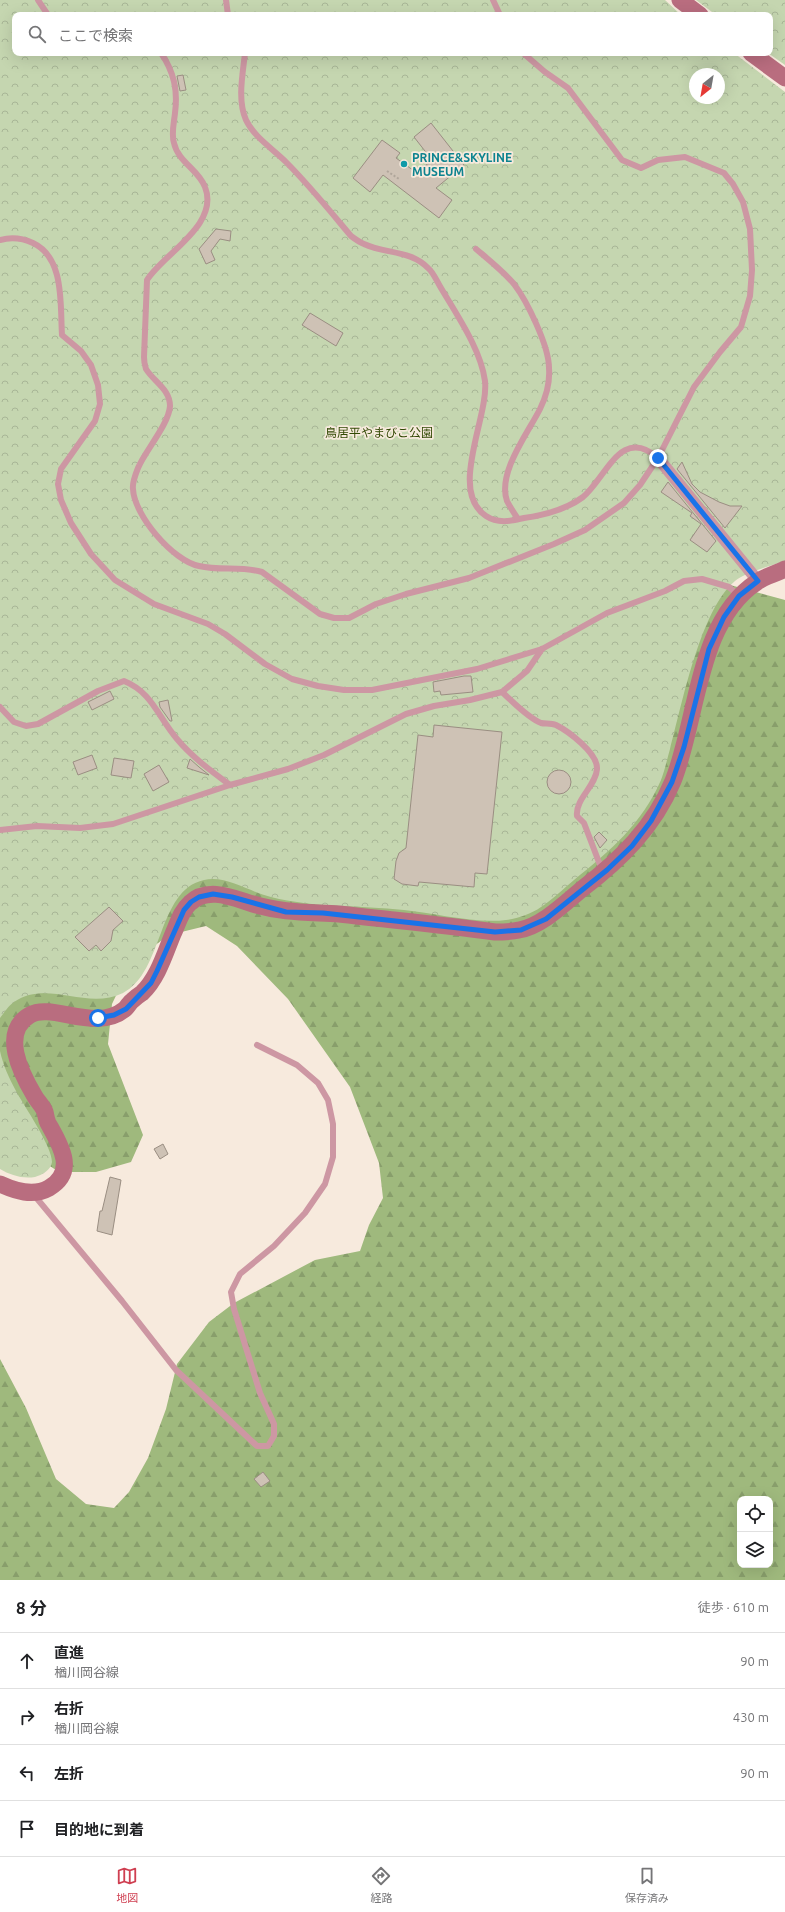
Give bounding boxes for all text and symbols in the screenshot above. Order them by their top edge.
search box [12,12,773,56]
icon: search [26,23,48,45]
text: ここで検索 [58,27,133,44]
north arrow [689,68,725,104]
place label: PRINCE&SKYLINE MUSEUM [412,151,512,178]
marker: PRINCE&SKYLINE MUSEUM [399,159,409,169]
park label: 鳥居平やまびこ公園 [325,426,433,439]
route end [649,449,667,467]
route start [89,1009,107,1027]
map controls [737,1496,773,1568]
button: locate [737,1496,773,1532]
button: layers [737,1532,773,1568]
text: 8 分 [16,1598,47,1617]
text: 徒歩 · 610 m [698,1600,769,1614]
text: 直進 [54,1644,84,1661]
icon: ahead [16,1650,38,1672]
text: 90 m [740,1654,769,1668]
text: 楢川岡谷線 [54,1665,119,1679]
text: 右折 [54,1700,84,1717]
icon: right [16,1706,38,1728]
text: 430 m [733,1710,769,1724]
text: 楢川岡谷線 [54,1721,119,1735]
icon: left [16,1762,38,1784]
text: 左折 [54,1765,84,1782]
text: 90 m [740,1766,769,1780]
icon: arrive [16,1818,38,1840]
text: 目的地に到着 [54,1821,144,1838]
tab: 地図 [116,1865,138,1905]
tab: 経路 [370,1865,392,1905]
tab: 保存済み [625,1865,669,1905]

